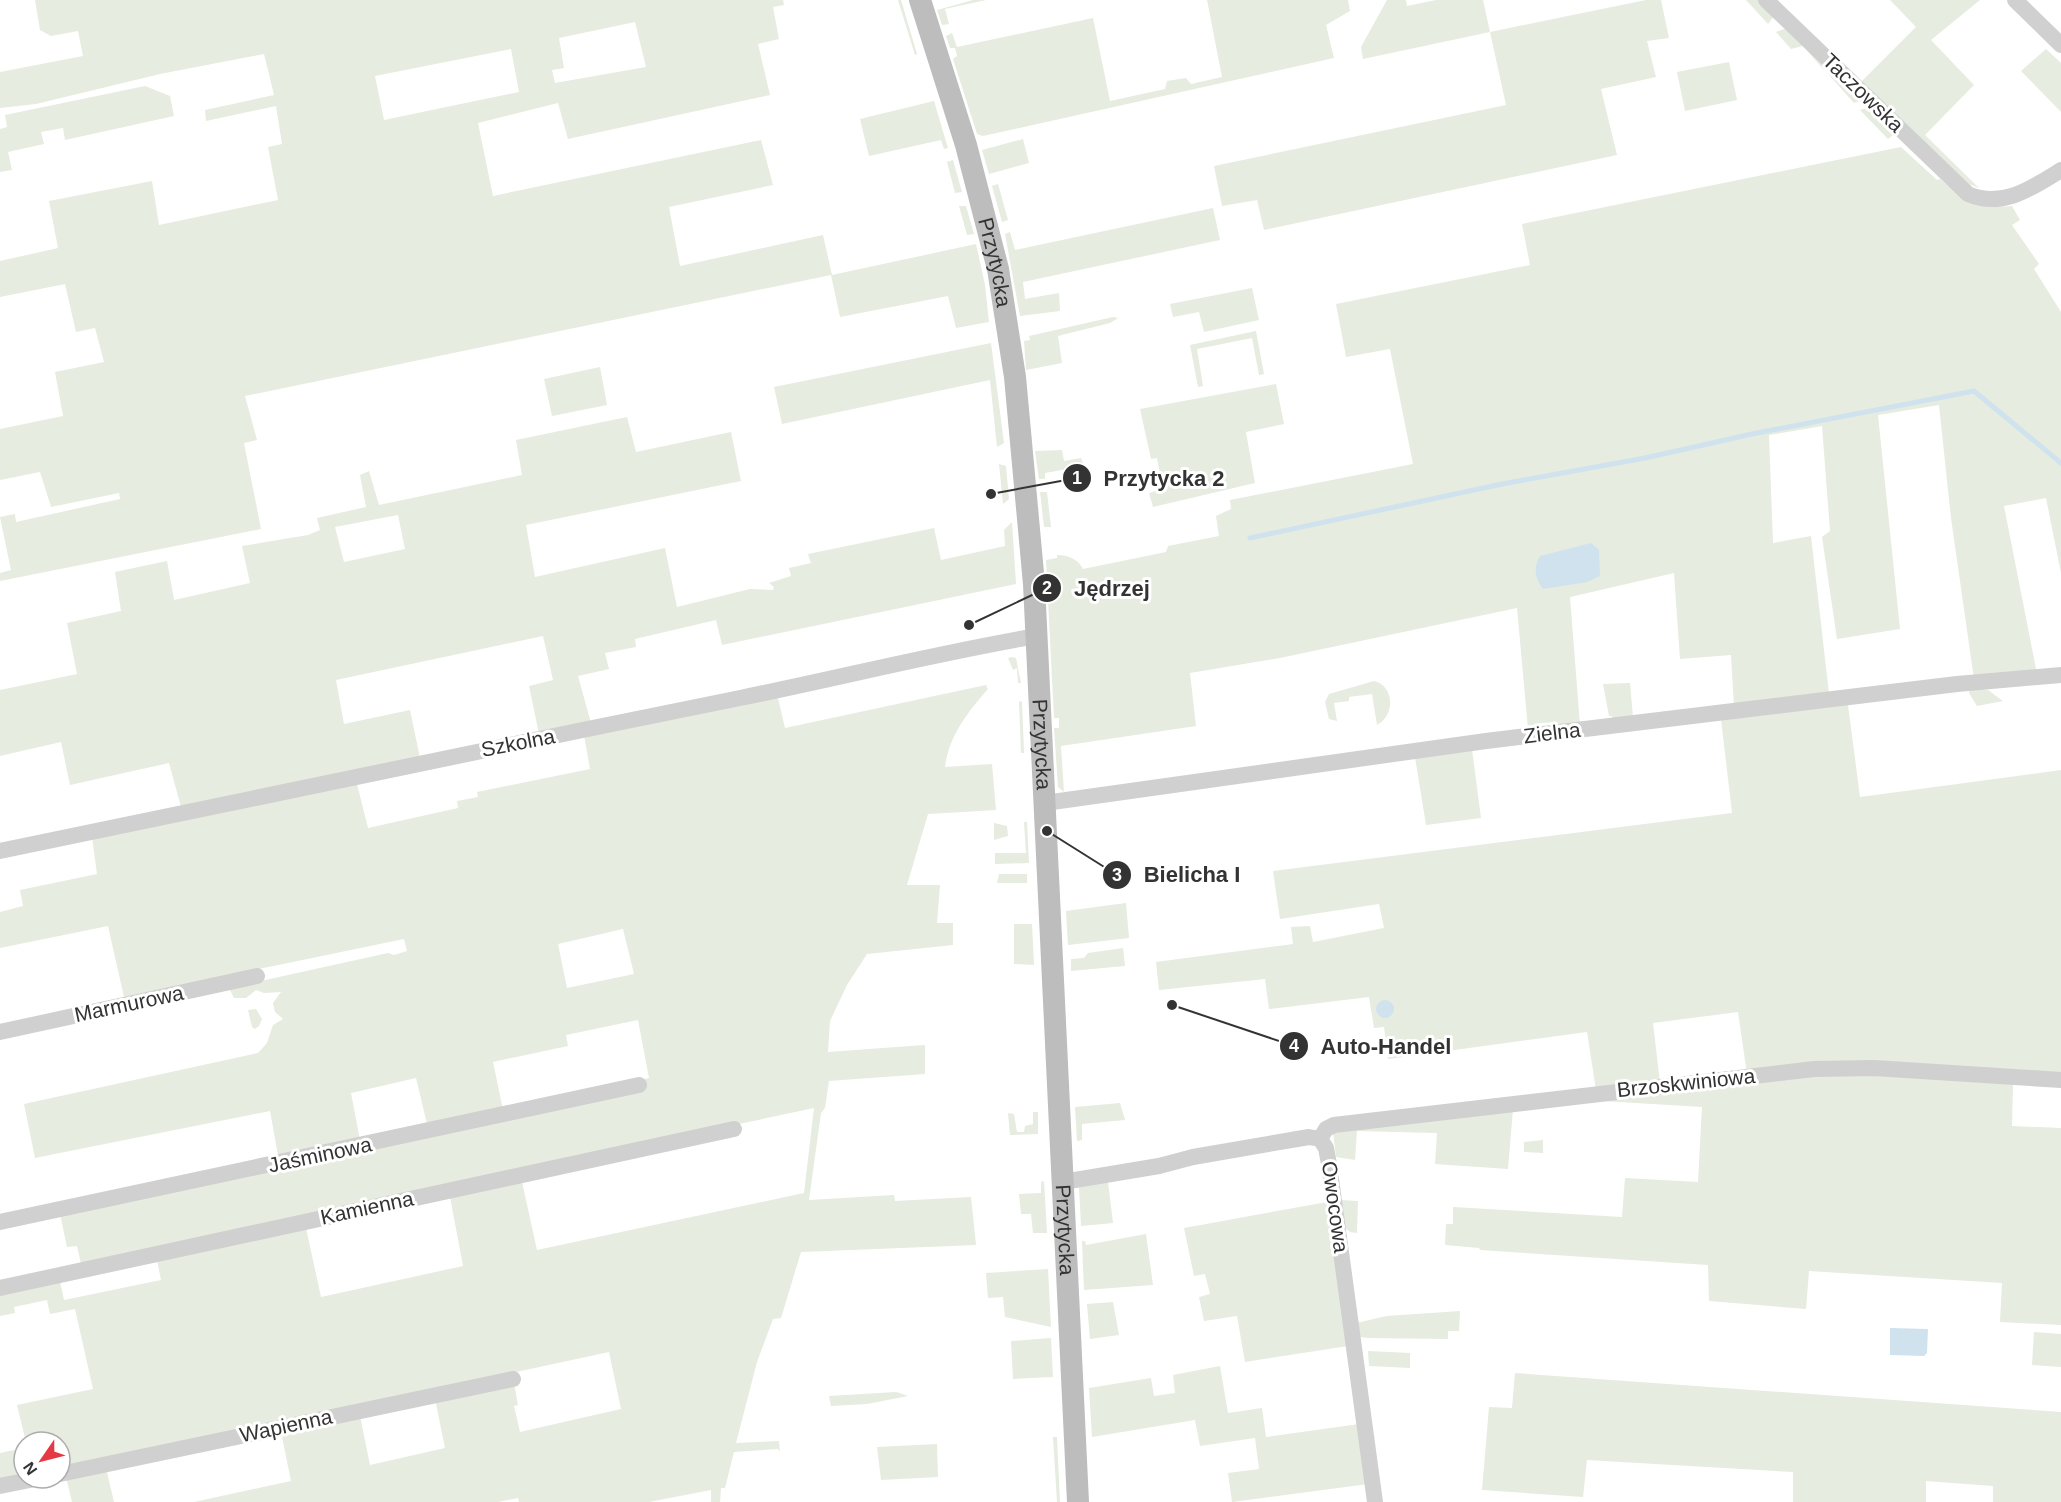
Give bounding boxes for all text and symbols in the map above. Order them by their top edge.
street label: Taczowska [1818,49,1909,137]
street label: Przytycka [974,215,1016,309]
callout: Przytycka 2 [1062,458,1237,498]
text: Przytycka 2 [1103,466,1225,491]
text: 1 [1072,468,1082,488]
callout: Jędrzej [1032,568,1162,608]
text: Jędrzej [1074,576,1150,601]
text: 2 [1042,578,1052,598]
street label: Przytycka [1029,698,1056,791]
street label: Zielna [1522,718,1582,747]
street label: Szkolna [479,724,557,761]
callout: Bielicha I [1102,855,1252,895]
text: Bielicha I [1144,862,1240,887]
text: 3 [1112,865,1122,885]
street label: Marmurowa [72,981,186,1026]
callout: Auto-Handel [1279,1026,1464,1066]
text: Auto-Handel [1321,1034,1451,1059]
text: 4 [1289,1036,1299,1056]
street label: Brzoskwiniowa [1616,1064,1757,1101]
street label: Jaśminowa [266,1132,374,1177]
street label: Owocowa [1318,1160,1353,1255]
street label: Przytycka [1052,1184,1079,1276]
street label: Kamienna [318,1186,416,1229]
street label: Wapienna [238,1404,334,1447]
north arrow [12,1430,72,1490]
text: N [20,1459,40,1478]

